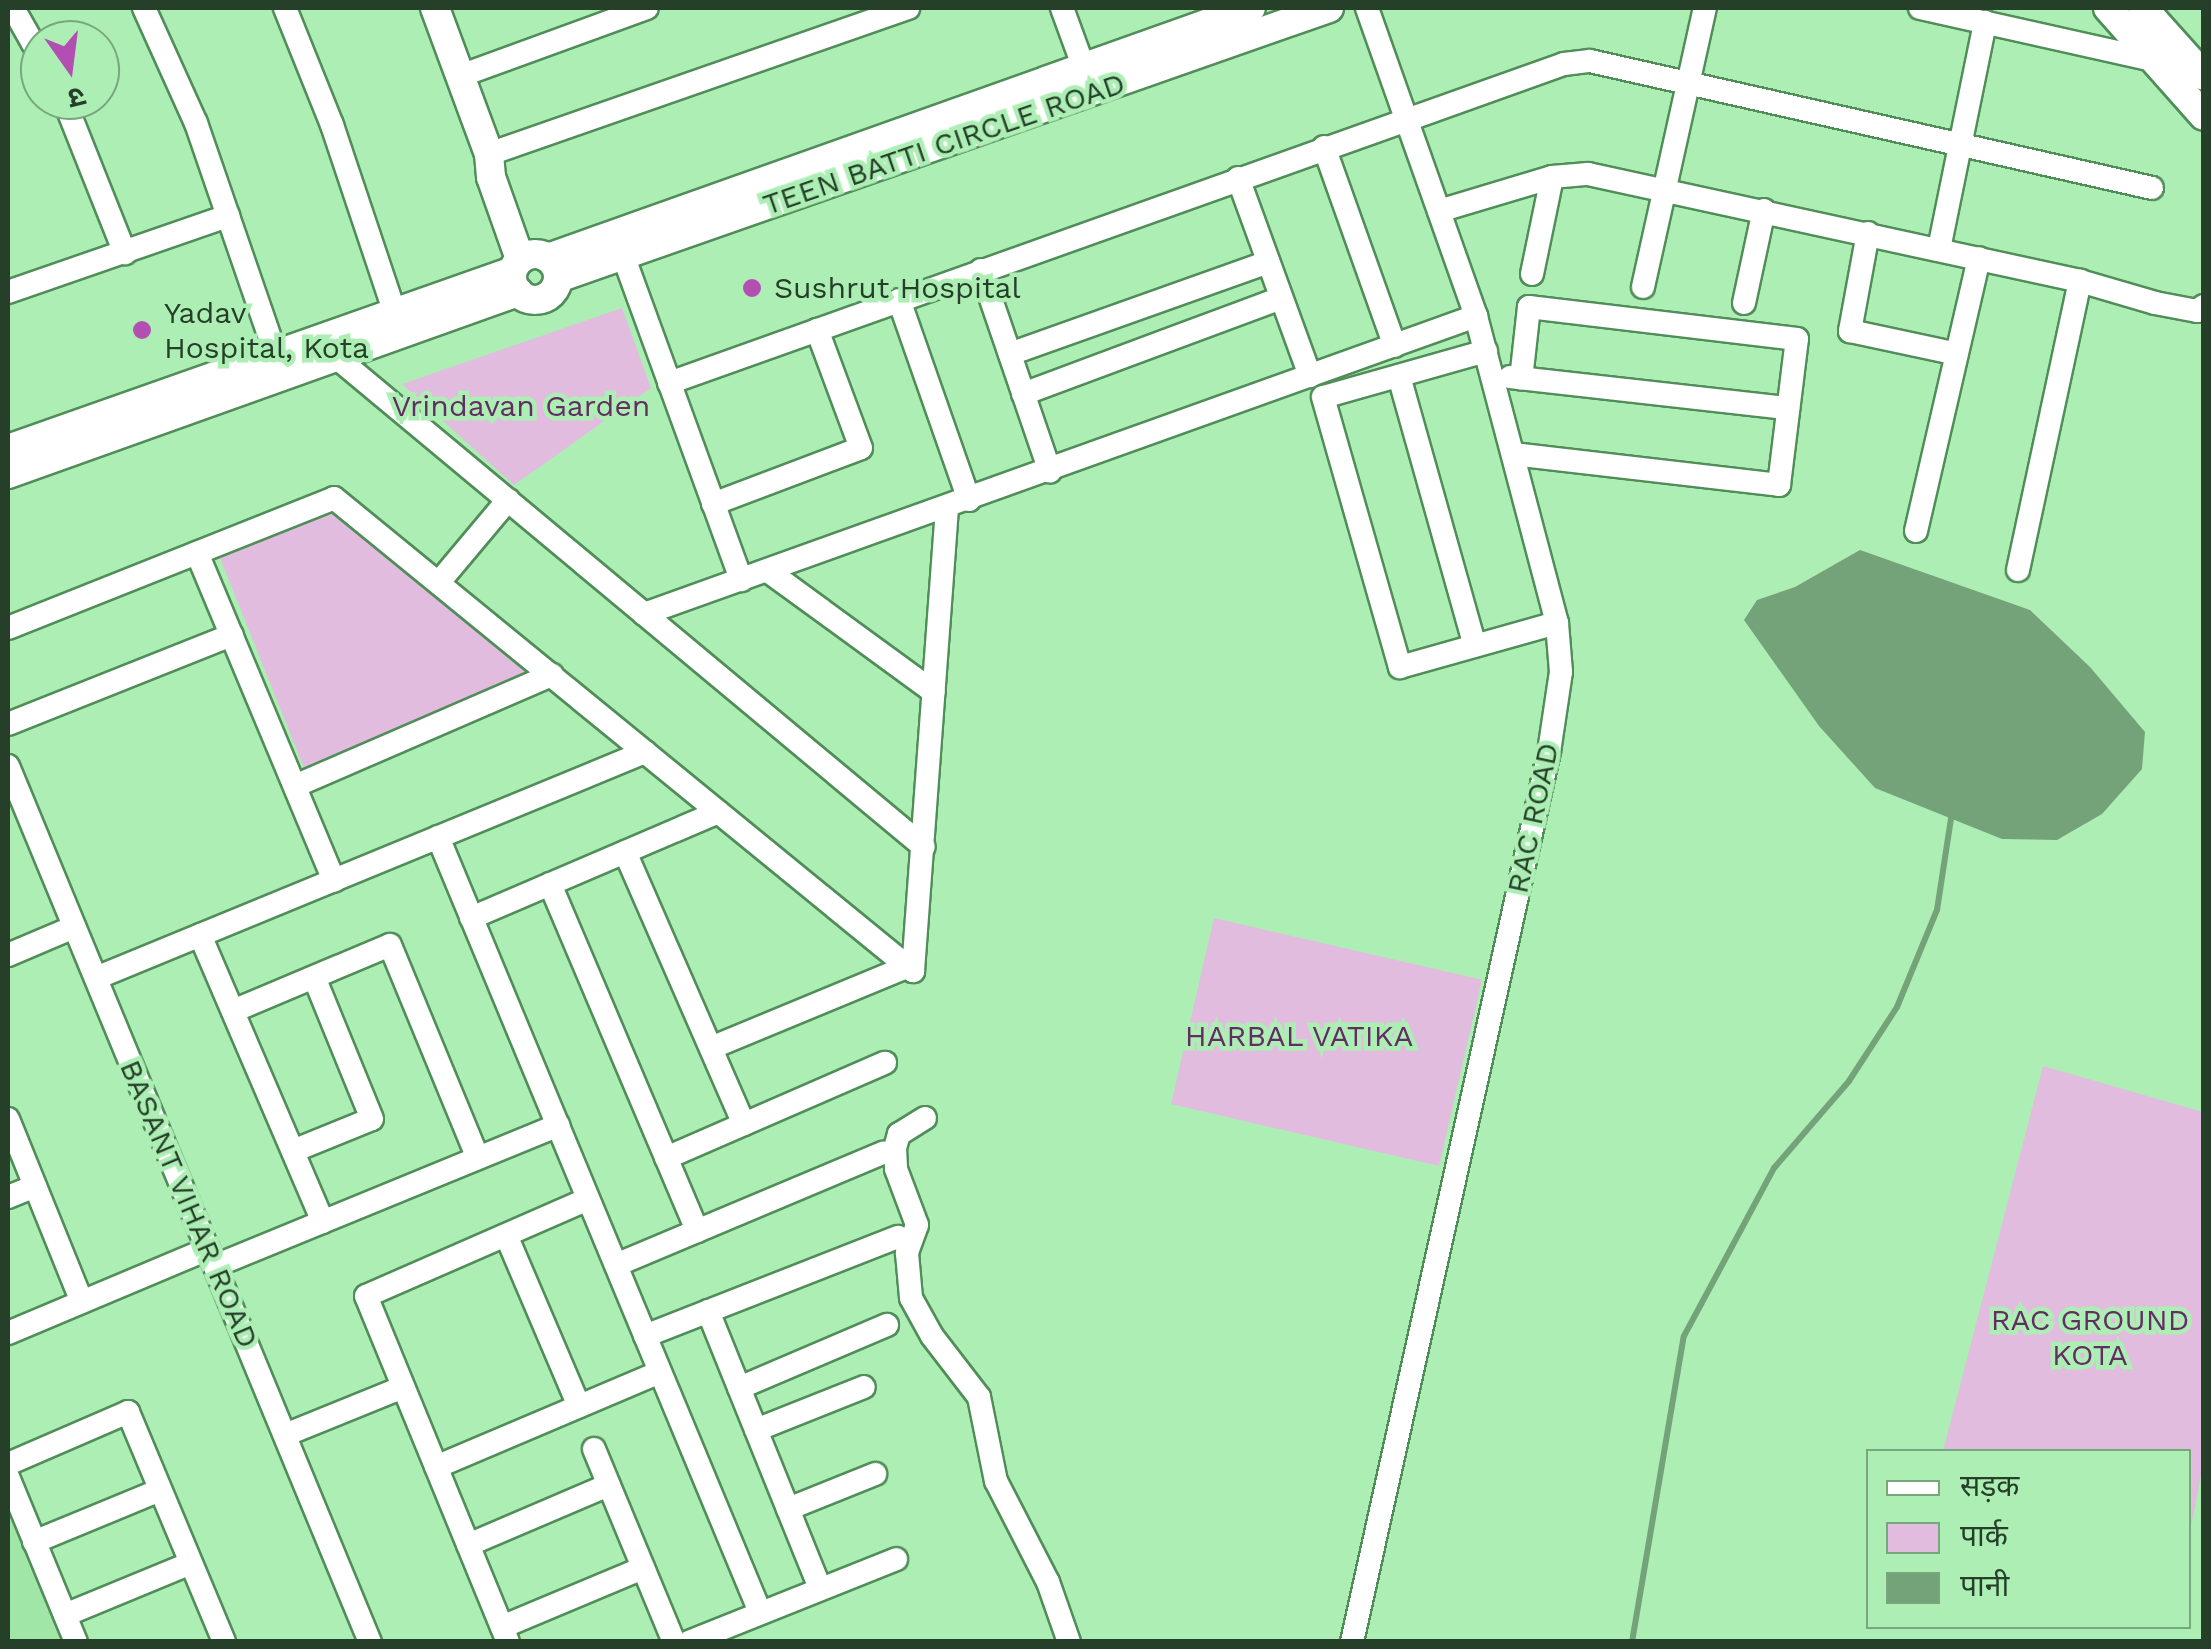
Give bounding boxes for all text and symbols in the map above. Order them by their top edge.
north arrow [20,20,120,120]
street label: TEEN BATTI CIRCLE ROAD [758,65,1130,223]
text: उ [65,80,89,116]
place label: Sushrut Hospital [774,270,1021,306]
marker: Sushrut Hospital [739,275,765,301]
place label: Yadav Hospital, Kota [164,295,369,366]
marker: Yadav Hospital, Kota [129,317,155,343]
park label: Vrindavan Garden [392,388,650,424]
street label: RAC ROAD [1500,739,1566,897]
park label: HARBAL VATIKA [1184,1018,1414,1054]
street label: BASANT VIHAR ROAD [112,1054,266,1354]
park label: RAC GROUND KOTA [1991,1302,2189,1372]
legend [1866,1449,2191,1629]
text: सड़क [1960,1468,2019,1503]
text: पार्क [1960,1518,2008,1553]
text: पानी [1960,1568,2009,1603]

